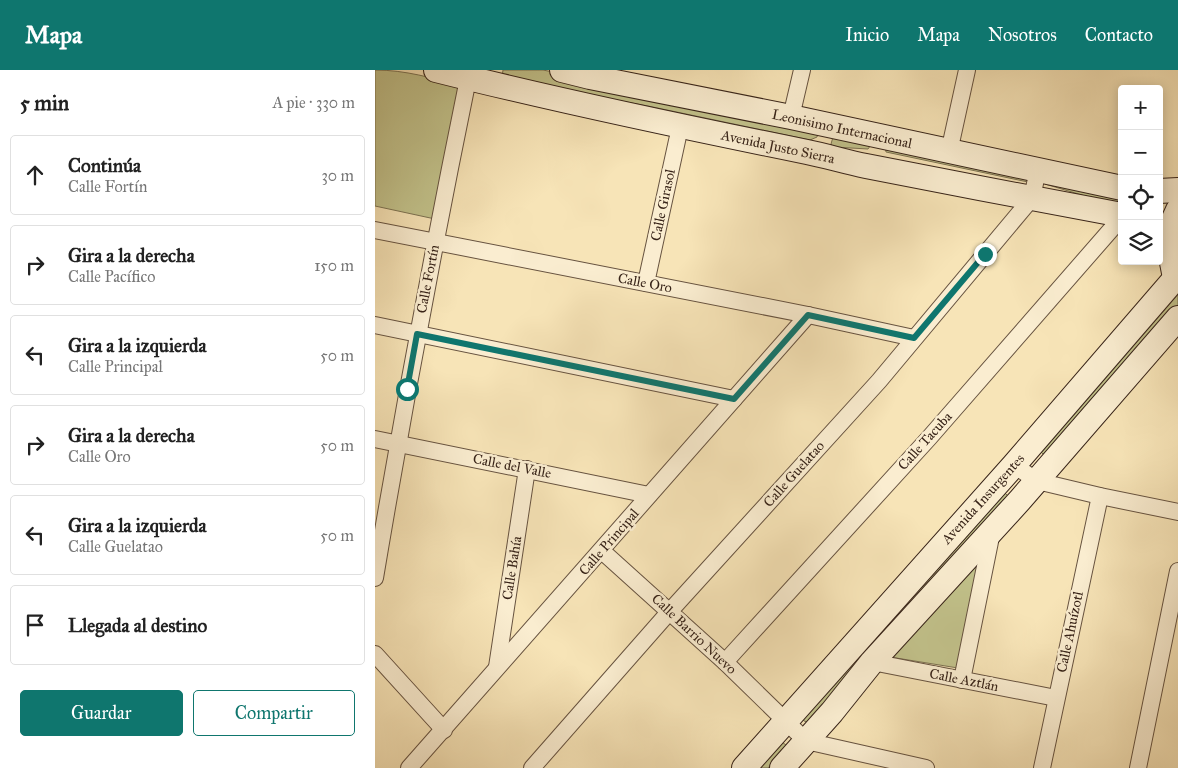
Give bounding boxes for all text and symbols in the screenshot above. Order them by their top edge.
text: Mapa [25,20,82,50]
text: Inicio [845,24,889,46]
text: Mapa [917,24,960,46]
text: Nosotros [988,24,1057,46]
text: Contacto [1085,24,1153,46]
map controls [1118,85,1163,265]
button: + [1118,85,1163,130]
text: 5 min [20,90,69,116]
text: A pie · 330 m [272,93,355,112]
street label: Leonisimo Internacional [770,106,914,152]
street label: Avenida Justo Sierra [718,126,836,168]
button: − [1118,130,1163,175]
text: Continúa [68,154,141,177]
icon: ahead [21,161,49,189]
text: 30 m [321,166,354,185]
street label: Calle Girasol [647,167,679,243]
button: locate [1118,175,1163,220]
text: Calle Fortín [68,177,147,196]
button: layers [1118,220,1163,265]
street label: Calle Fortín [413,243,443,315]
route end [974,243,997,266]
text: Gira a la derecha [68,244,195,267]
icon: right [21,251,49,279]
text: 150 m [314,256,354,275]
text: Calle Pacífico [68,267,155,286]
street label: Calle Oro [616,269,674,297]
text: Gira a la izquierda [68,334,207,357]
icon: left [21,341,49,369]
text: 50 m [320,346,354,365]
text: Calle Principal [68,357,163,376]
route start [396,378,419,401]
street label: Calle Tacuba [894,408,956,474]
text: Gira a la derecha [68,424,195,447]
icon: right [21,431,49,459]
text: 50 m [320,436,354,455]
street label: Calle Guelatao [760,437,828,511]
text: Calle Oro [68,447,131,466]
street label: Calle del Valle [471,450,553,482]
street label: Avenida Insurgentes [937,450,1028,548]
street label: Calle Principal [575,505,643,579]
text: Gira a la izquierda [68,514,207,537]
icon: left [21,521,49,549]
text: 50 m [320,526,354,545]
street label: Calle Bahía [499,535,525,601]
text: Calle Guelatao [68,537,163,556]
street label: Calle Barrio Nuevo [648,590,740,678]
street label: Calle Ahuízotl [1053,590,1087,674]
icon: arrive [21,611,49,639]
text: Llegada al destino [68,614,207,637]
street label: Calle Aztlán [928,665,1000,695]
button: Guardar [20,690,183,736]
button: Compartir [193,690,355,736]

